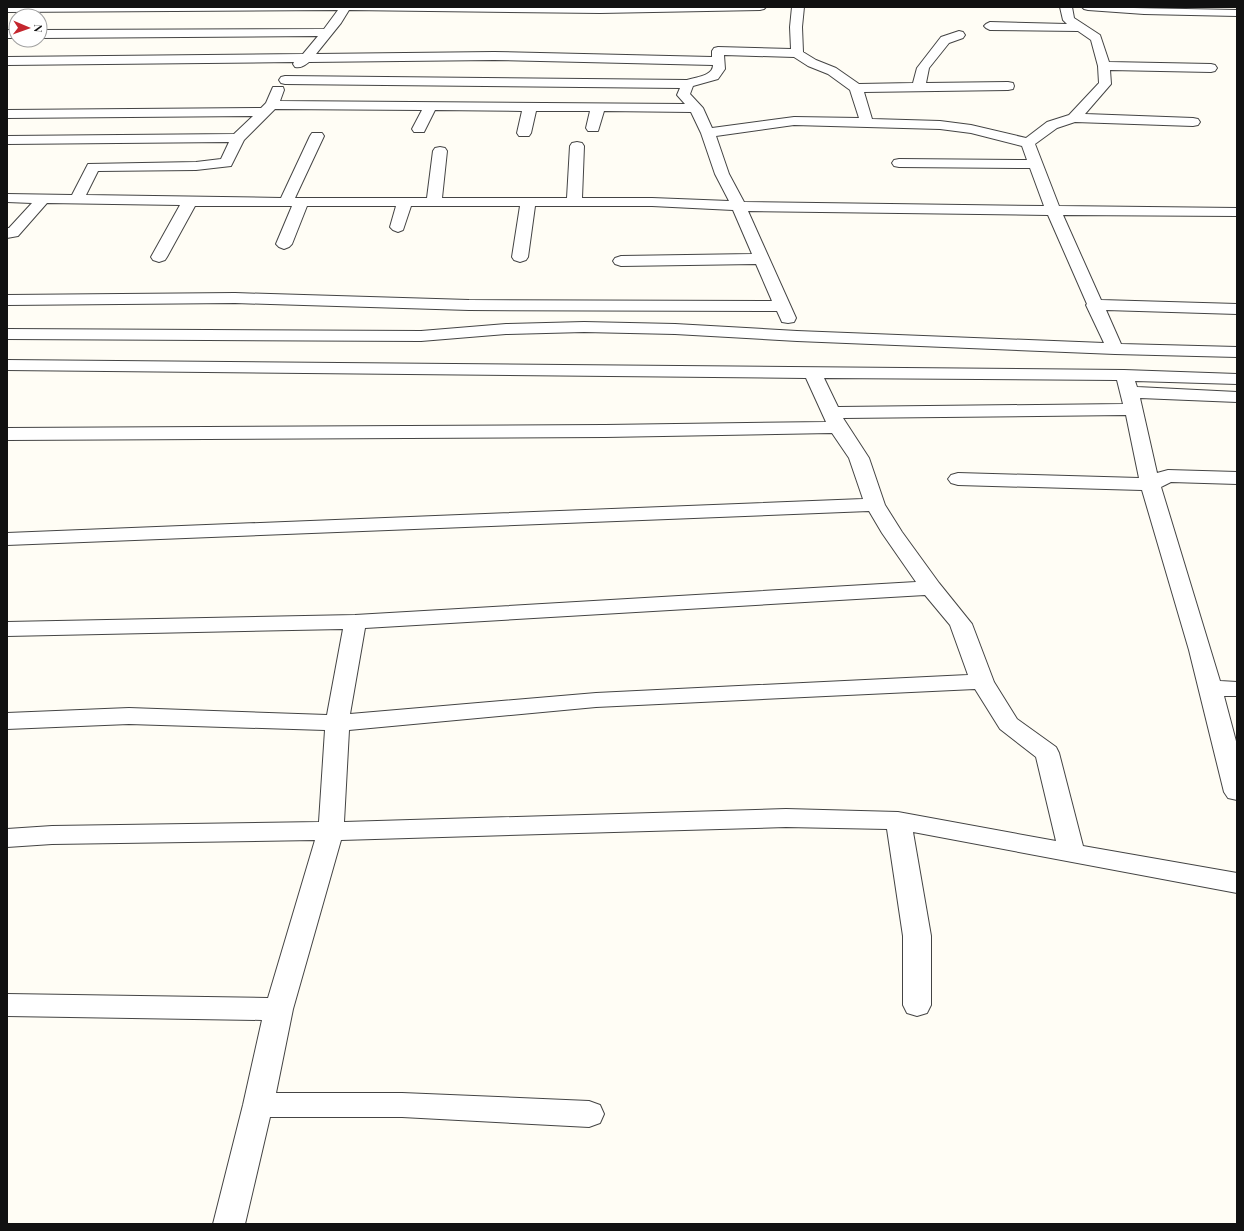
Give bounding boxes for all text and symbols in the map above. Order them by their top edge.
north arrow [8,8,48,48]
text: N [31,24,46,33]

